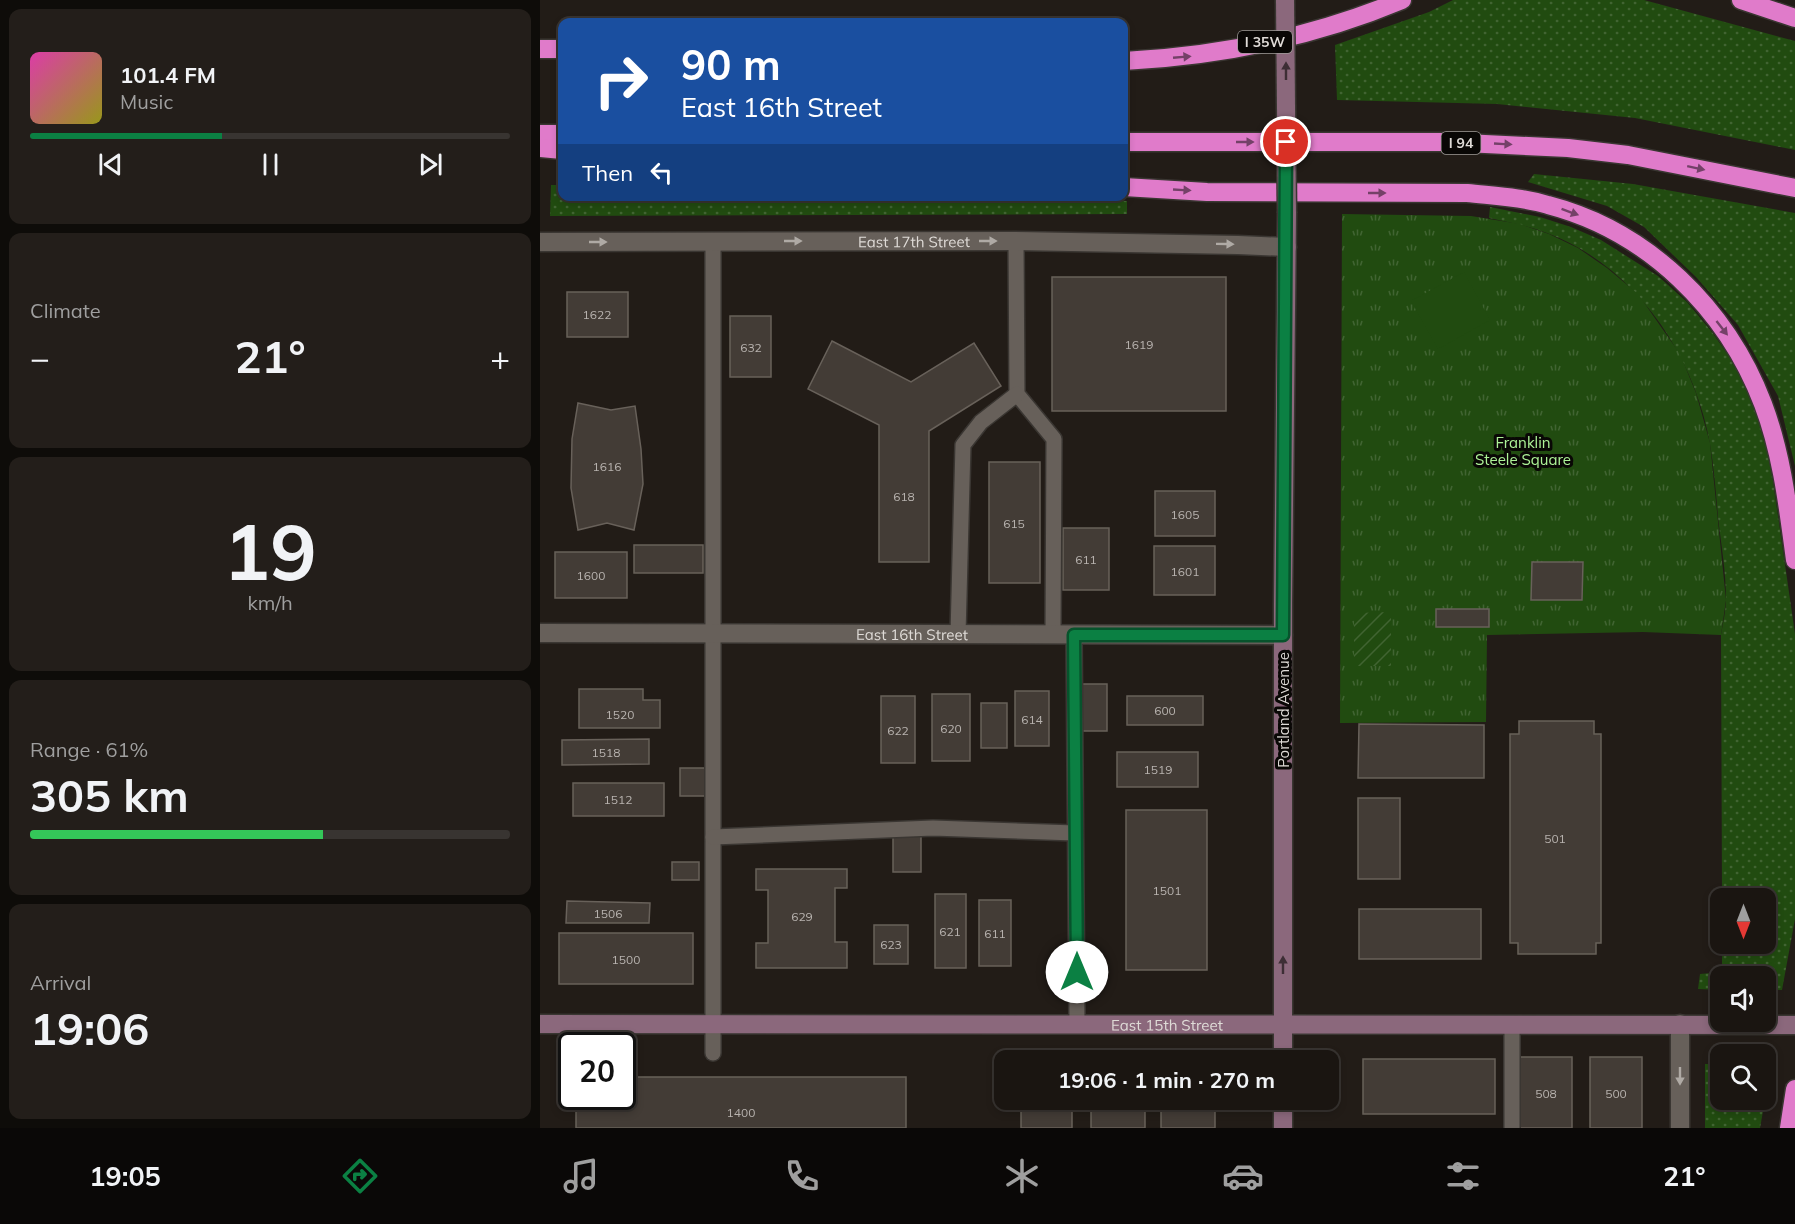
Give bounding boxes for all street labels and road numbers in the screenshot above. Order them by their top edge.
road number: I 35W [1238,31,1292,53]
road number: I 94 [1442,132,1480,154]
street label: East 17th Street [858,232,970,251]
street label: East 16th Street [856,624,968,644]
street label: Portland Avenue [1274,652,1293,768]
street label: East 15th Street [1111,1015,1223,1034]

